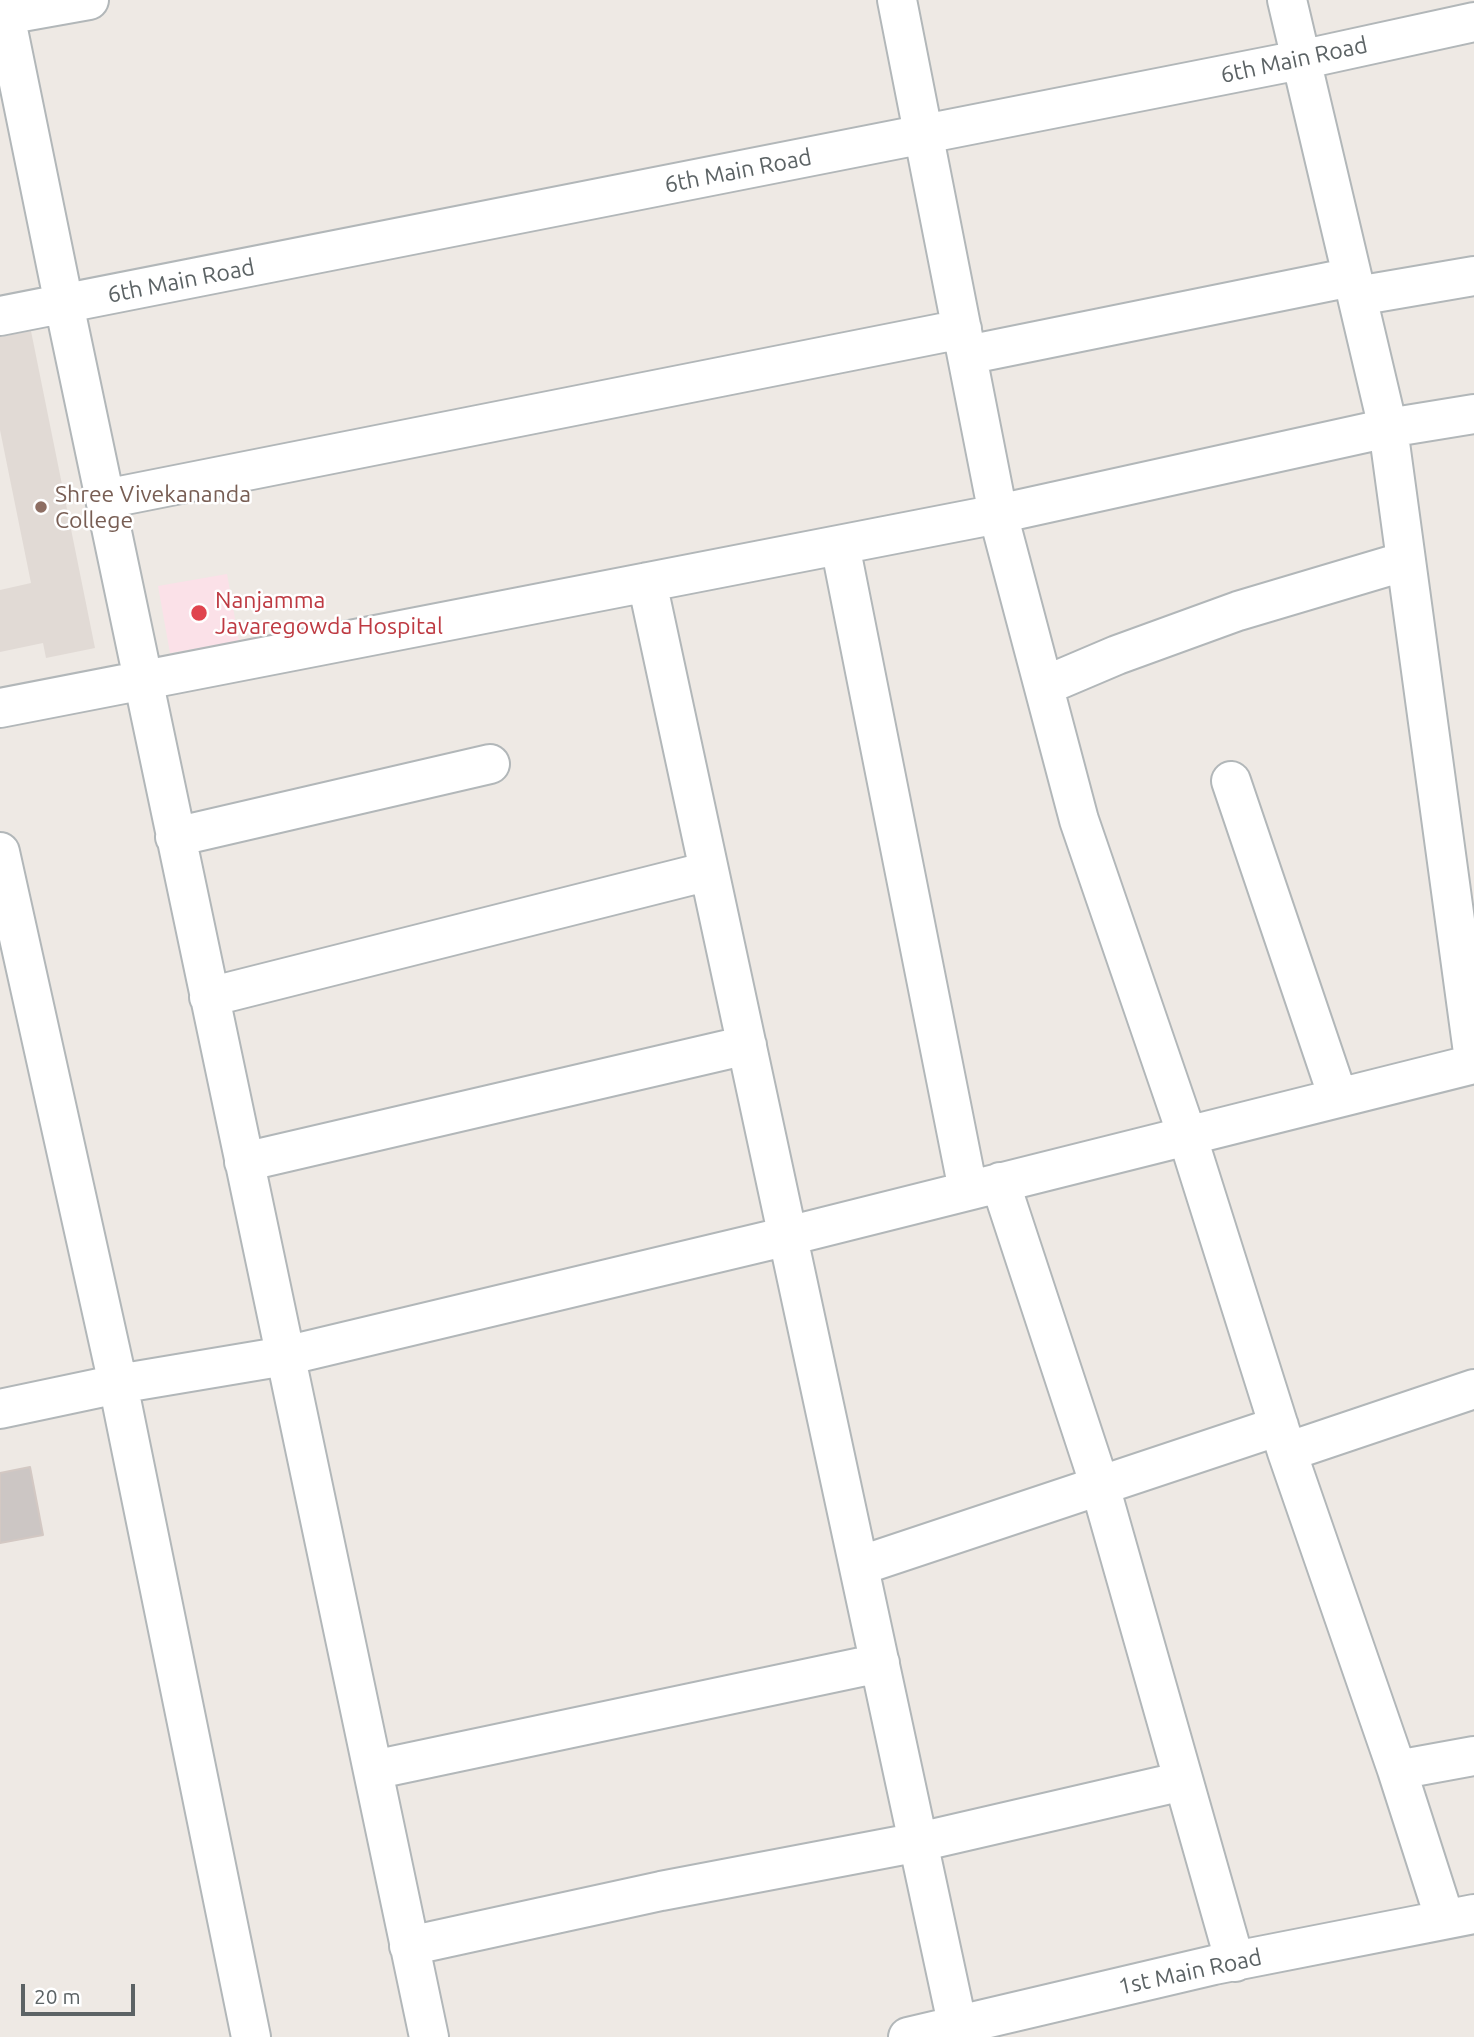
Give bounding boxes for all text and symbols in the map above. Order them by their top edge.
street label: 6th Main Road [1218,31,1370,89]
street label: 6th Main Road [662,143,814,199]
street label: 6th Main Road [105,253,257,309]
place label: Shree Vivekananda College [55,480,251,534]
marker: Shree Vivekananda College [33,499,49,515]
place label: Nanjamma Javaregowda Hospital [215,586,443,640]
marker: Nanjamma Javaregowda Hospital [189,603,209,623]
street label: 1st Main Road [1116,1943,1264,2001]
scale bar [24,1970,138,2014]
text: 20 m [34,1984,81,2008]

